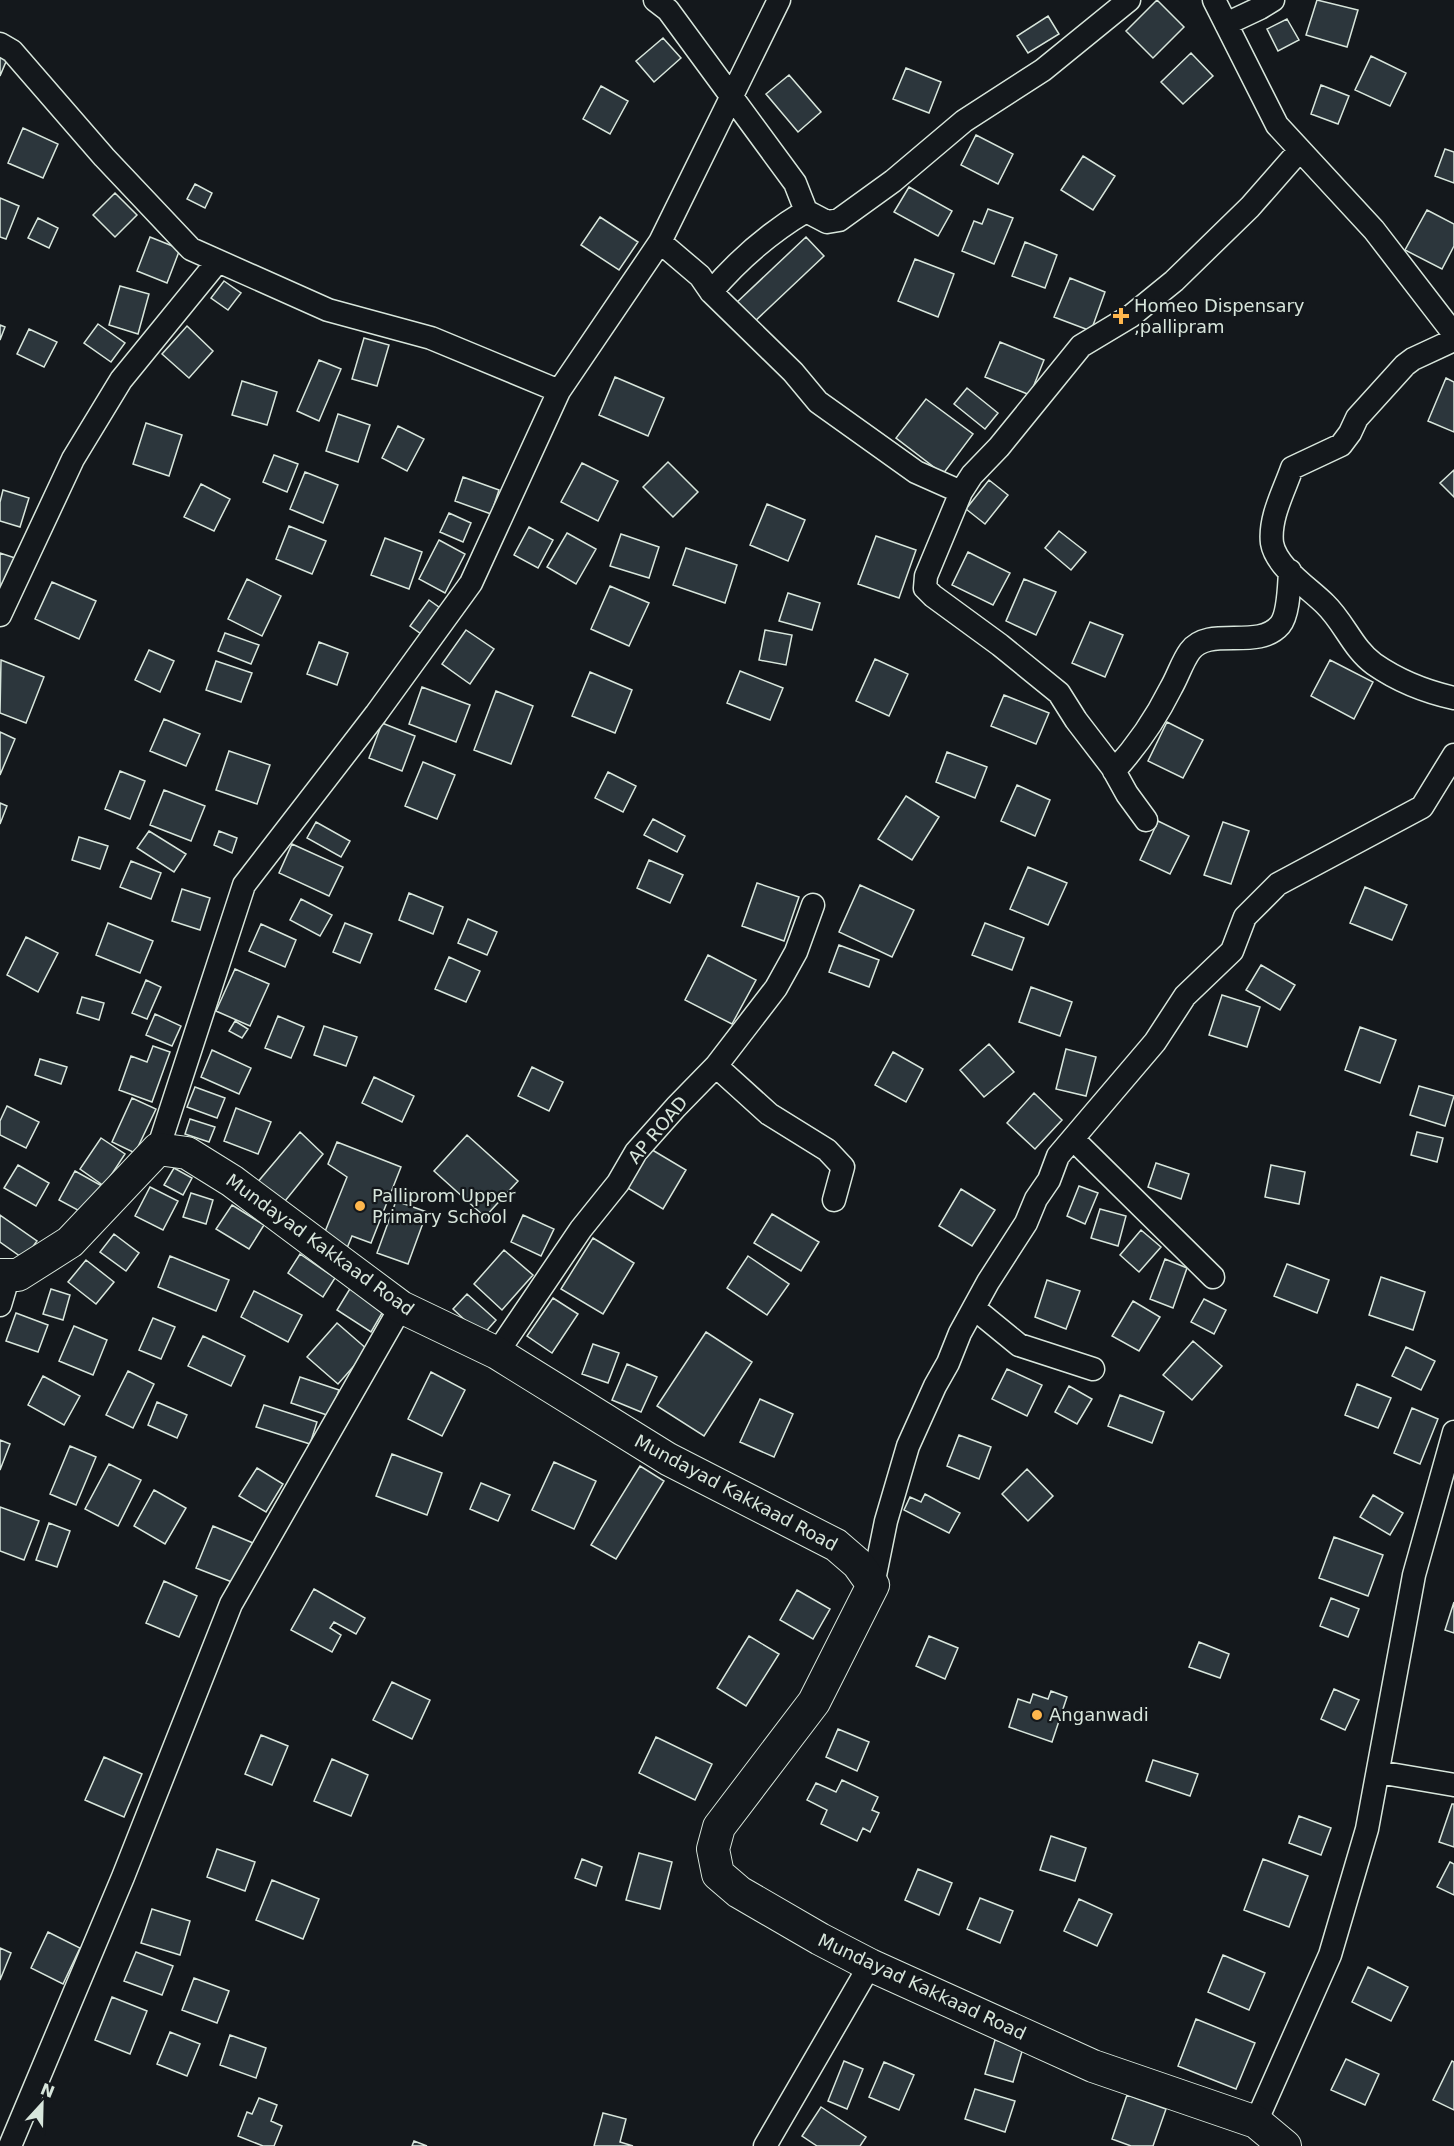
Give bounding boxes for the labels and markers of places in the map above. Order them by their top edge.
place label: Homeo Dispensary ,pallipram [1134,295,1305,337]
marker: Homeo Dispensary ,pallipram [1112,307,1130,325]
place label: Palliprom Upper Primary School [372,1185,516,1227]
marker: Palliprom Upper Primary School [353,1199,367,1213]
place label: Anganwadi [1049,1704,1149,1725]
marker: Anganwadi [1030,1708,1044,1722]

